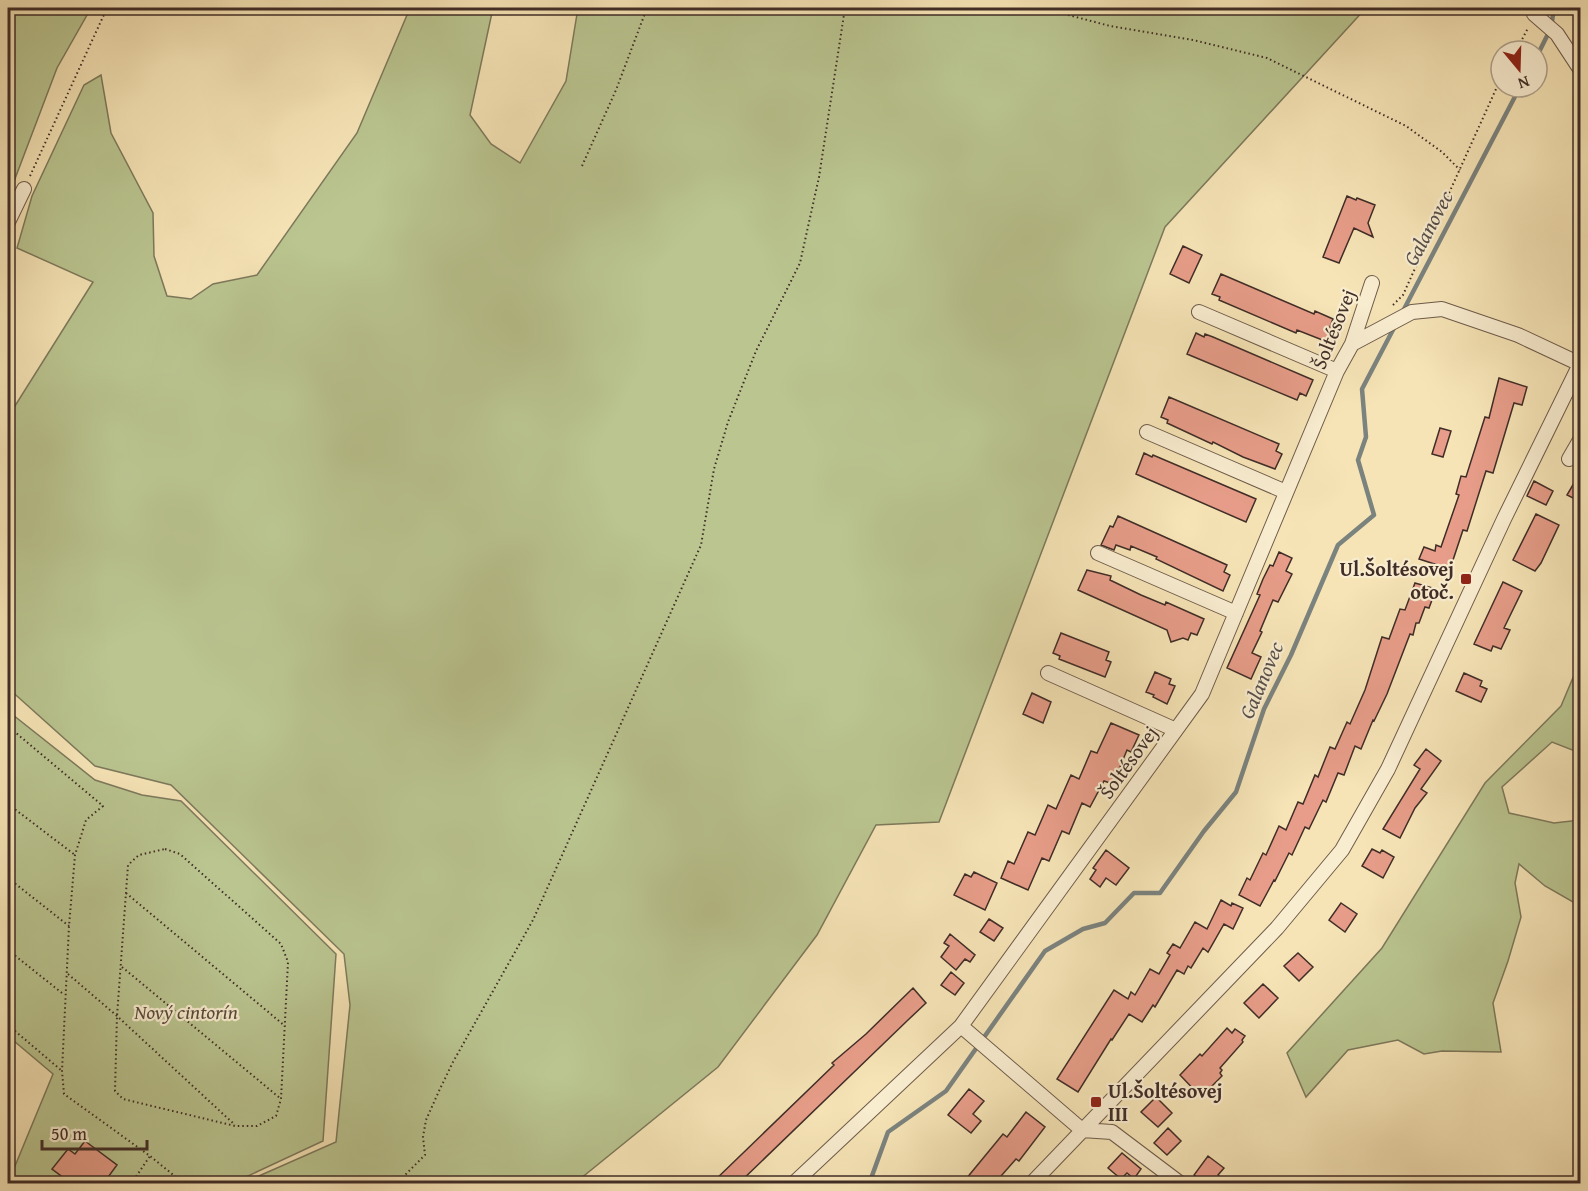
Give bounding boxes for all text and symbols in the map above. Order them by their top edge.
north arrow [1489,39,1549,99]
text: N [1515,70,1533,96]
water label: Galanovec [1395,184,1461,271]
street label: Šoltésovej [1304,285,1362,373]
place label: Ul.Šoltésovej otoč. [1340,554,1454,606]
marker: Ul.Šoltésovej otoč. [1459,572,1473,586]
water label: Galanovec [1231,636,1291,723]
street label: Šoltésovej [1092,719,1164,805]
park label: Nový cintorín [133,997,238,1026]
place label: Ul.Šoltésovej III [1108,1076,1222,1128]
marker: Ul.Šoltésovej III [1089,1095,1103,1109]
scale bar [42,1113,147,1151]
text: 50 m [51,1120,87,1147]

